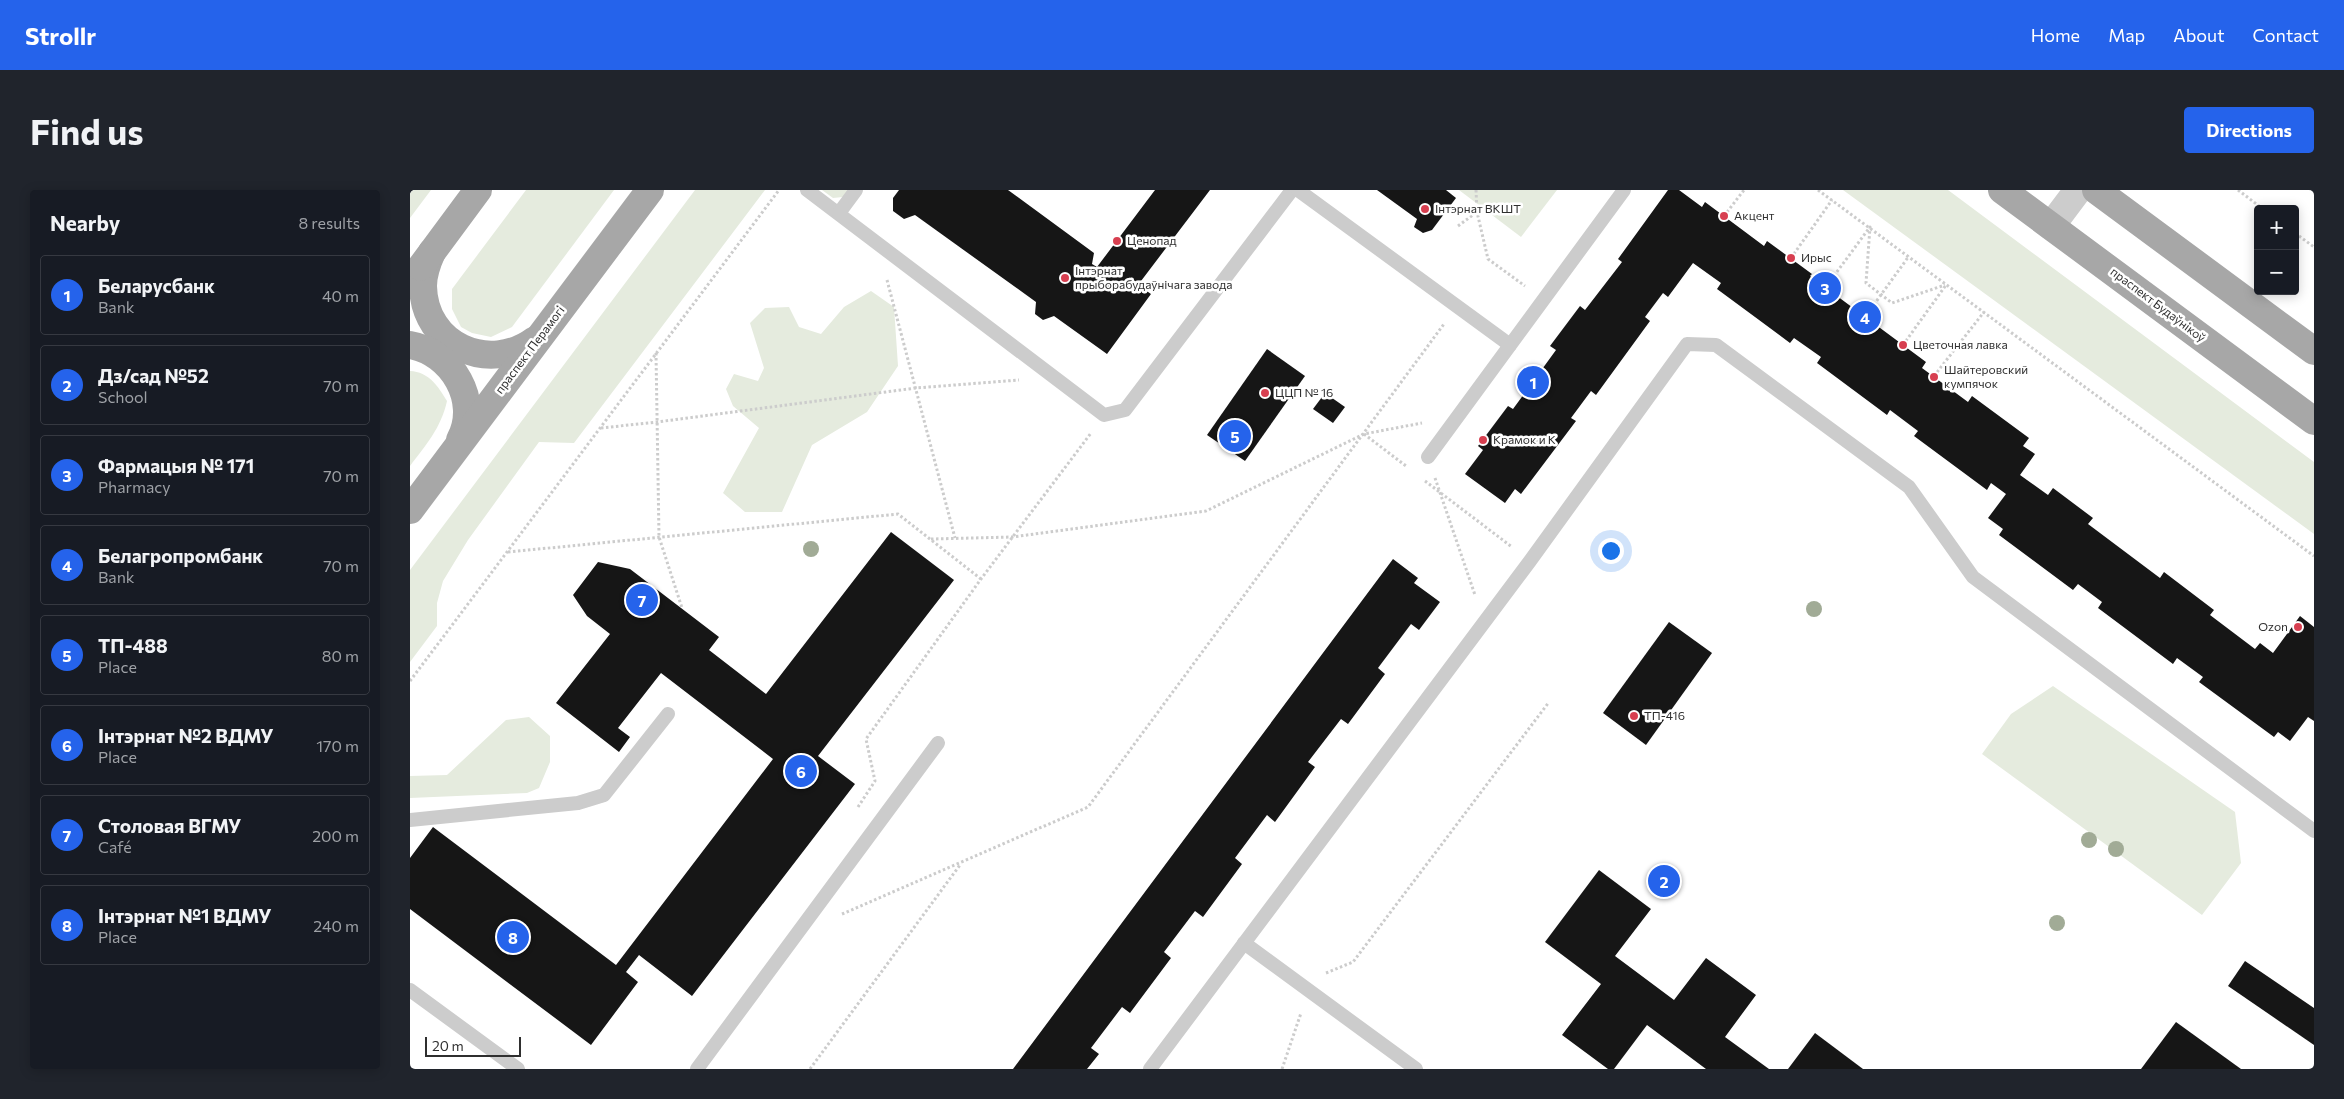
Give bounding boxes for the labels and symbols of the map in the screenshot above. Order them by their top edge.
place label: Інтэрнат ВКШТ [1435,201,1521,215]
marker: Інтэрнат ВКШТ [1419,203,1431,215]
place label: Акцент [1734,208,1775,222]
marker: Акцент [1718,210,1730,222]
place label: Ценопад [1127,233,1177,247]
marker: Ценопад [1111,235,1123,247]
place label: Ирыс [1801,250,1832,264]
marker: Ирыс [1785,252,1797,264]
place label: Інтэрнат прыборабудаўнічага завода [1075,263,1232,291]
street label: праспект Будаўнікоў [2108,264,2209,344]
pin: 3 [1809,269,1841,307]
marker: Інтэрнат прыборабудаўнічага завода [1059,272,1071,284]
pin: 4 [1849,298,1881,336]
street label: праспект Перамогі [492,303,567,396]
place label: Цветочная лавка [1913,337,2008,351]
marker: Цветочная лавка [1897,339,1909,351]
place label: Шайтеровский кумпячок [1944,362,2028,390]
pin: 1 [1517,363,1549,401]
marker: Шайтеровский кумпячок [1928,371,1940,383]
place label: ЦЦП № 16 [1275,385,1333,399]
marker: ЦЦП № 16 [1259,387,1271,399]
pin: 5 [1219,417,1251,455]
place label: Крамок и К [1493,432,1556,446]
marker: Крамок и К [1477,434,1489,446]
your location [1598,538,1624,564]
pin: 7 [626,581,658,619]
place label: Ozon [2258,619,2288,633]
marker: Ozon [2292,621,2304,633]
place label: ТП-416 [1644,708,1685,722]
marker: ТП-416 [1628,710,1640,722]
pin: 6 [785,752,817,790]
pin: 2 [1648,862,1680,900]
pin: 8 [497,918,529,956]
scale bar [425,1034,521,1057]

